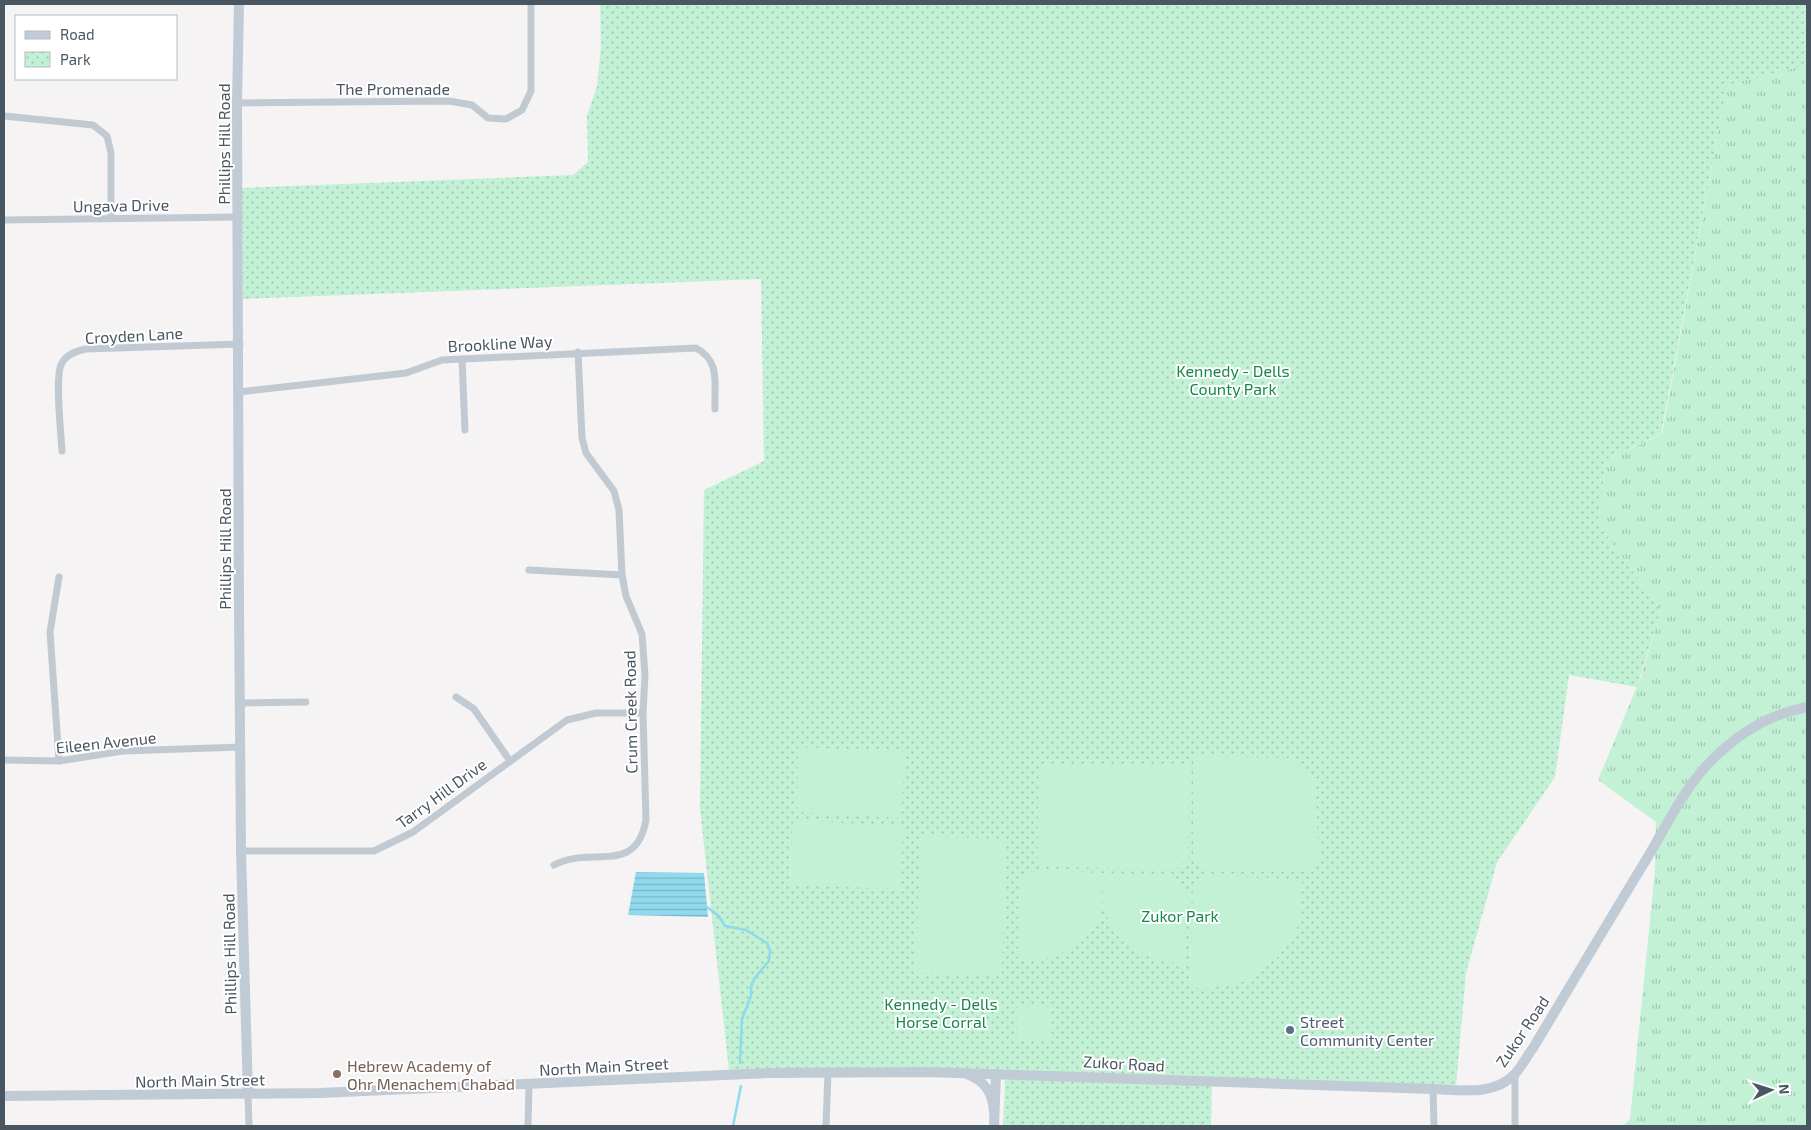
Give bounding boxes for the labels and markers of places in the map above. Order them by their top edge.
place label: Street Community Center [1300,1012,1435,1049]
marker: Street Community Center [1284,1024,1296,1036]
place label: Hebrew Academy of Ohr Menachem Chabad [347,1056,515,1093]
marker: Hebrew Academy of Ohr Menachem Chabad [331,1068,343,1080]

